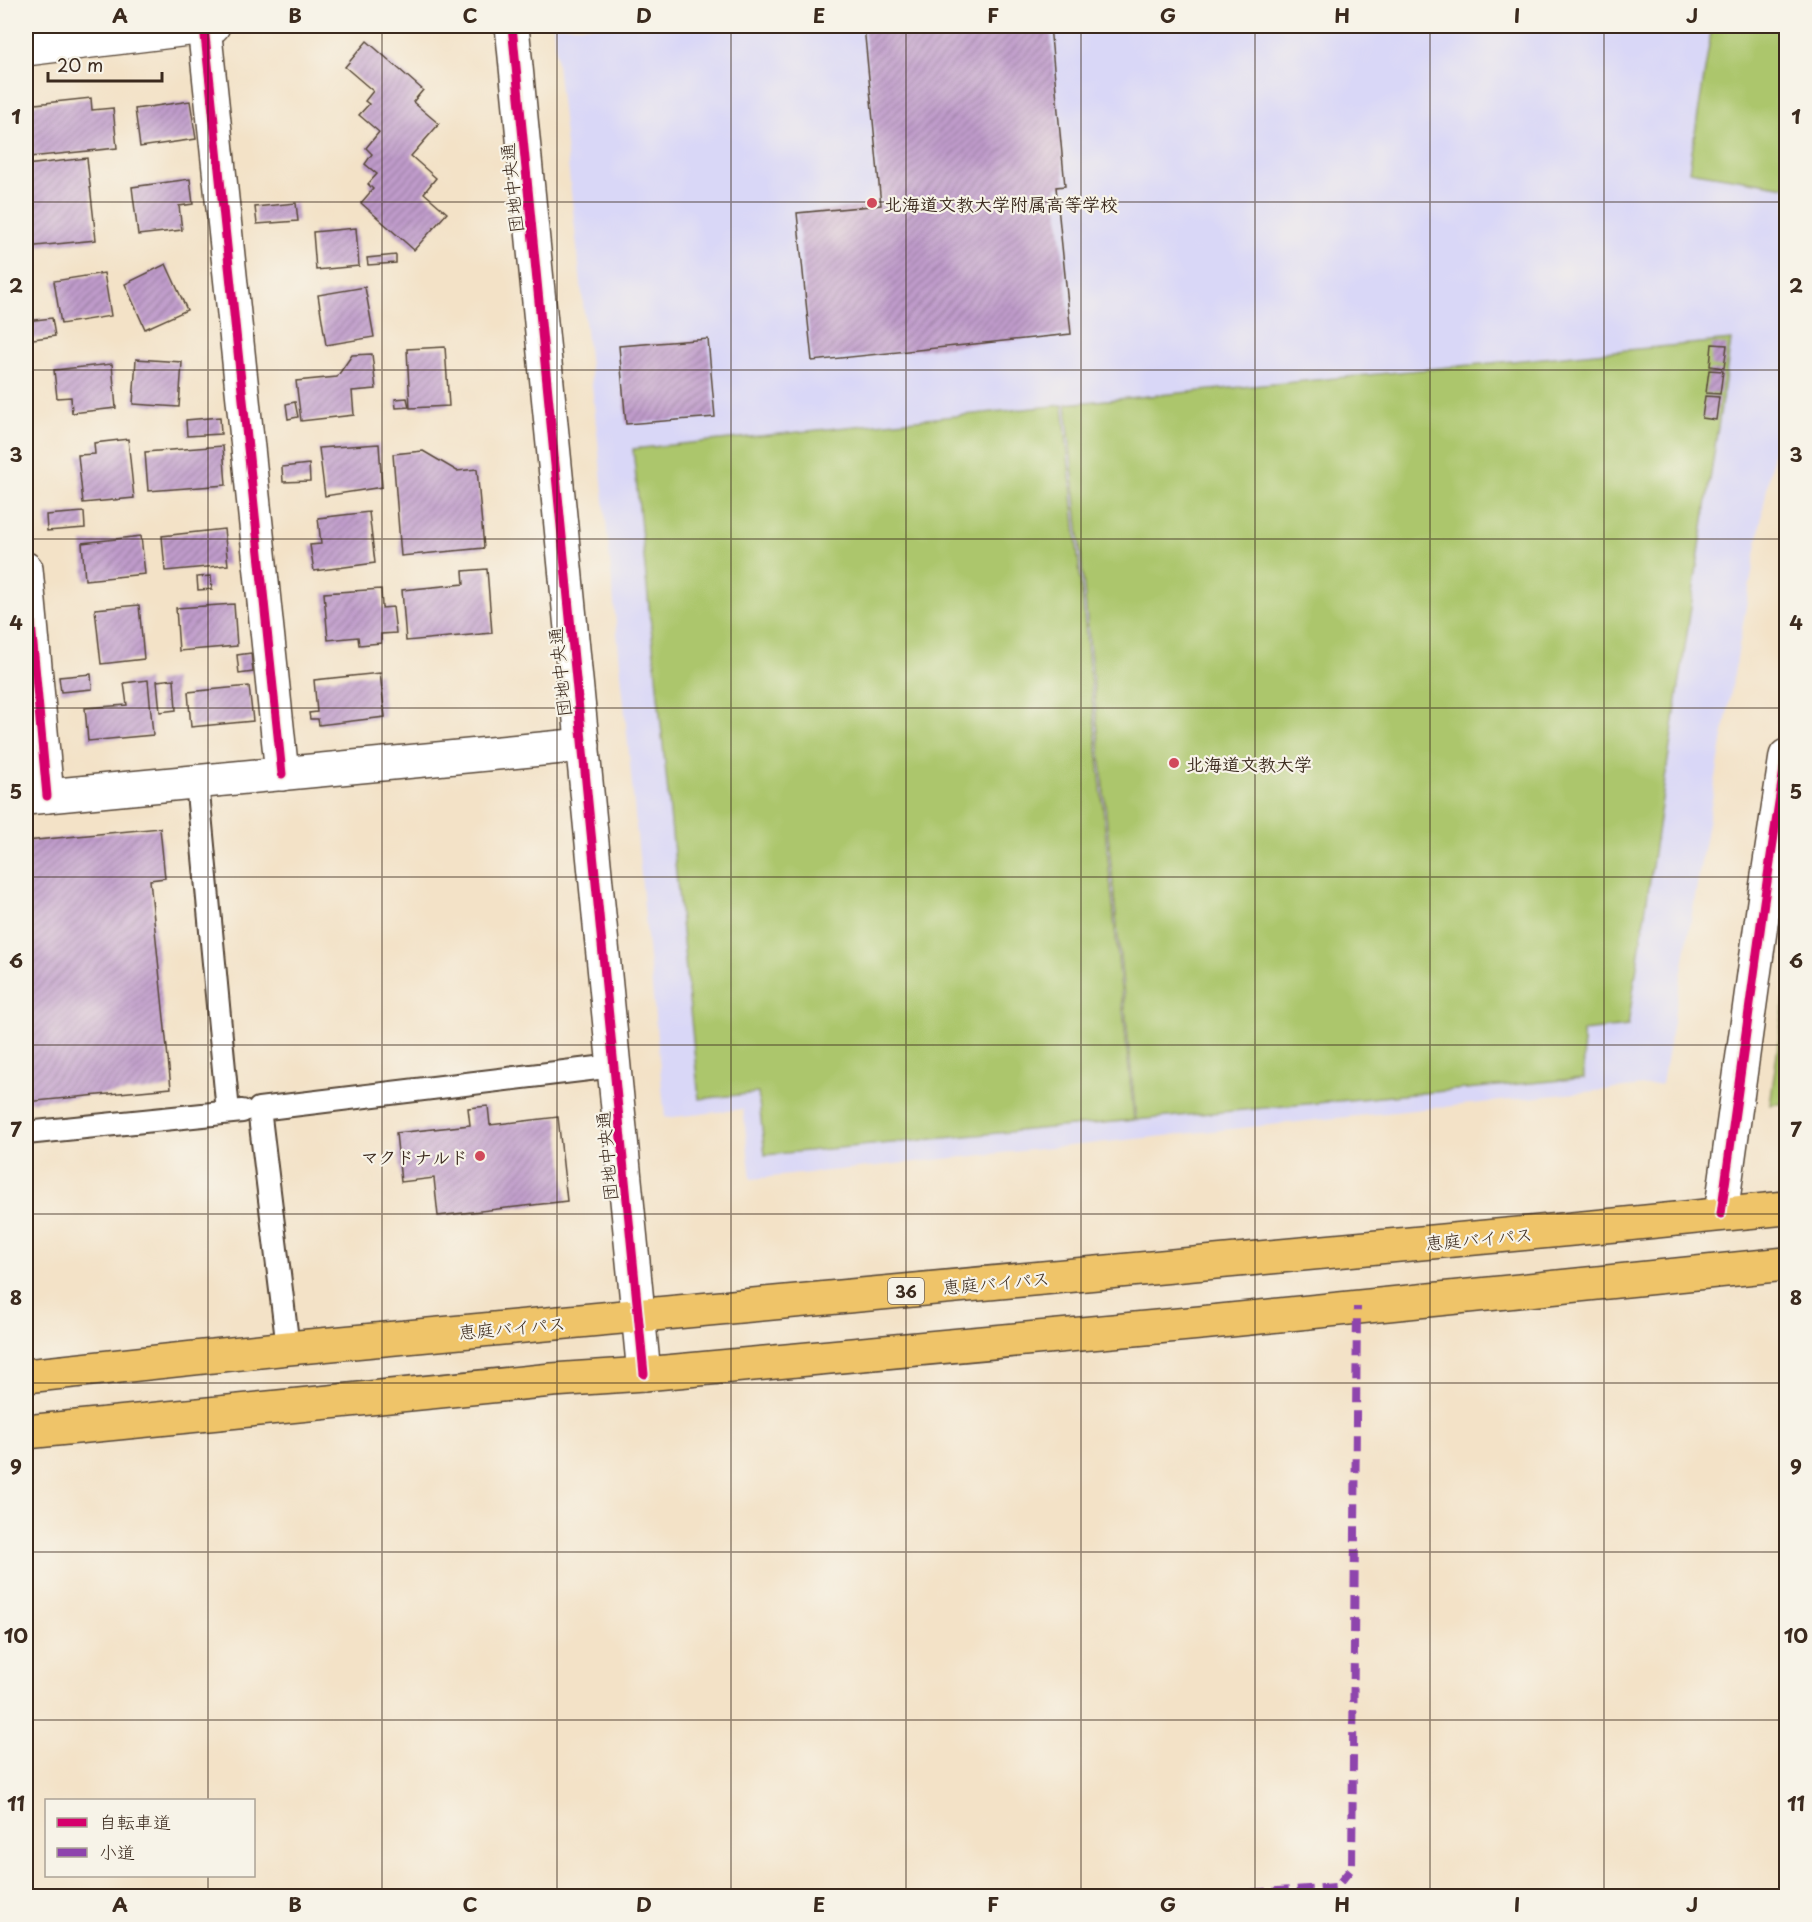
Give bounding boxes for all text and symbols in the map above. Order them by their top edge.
text: A [112,0,128,30]
text: B [288,0,302,30]
text: C [462,0,478,30]
text: D [636,0,652,30]
text: E [813,0,825,30]
text: F [987,0,999,30]
text: G [1160,0,1176,30]
text: H [1334,0,1350,30]
text: I [1514,0,1520,30]
text: J [1686,0,1698,30]
scale bar [48,45,162,83]
text: 20 m [57,51,103,78]
text: 1 [11,101,21,131]
text: 1 [1791,101,1801,131]
street label: 団地中央通 [493,142,529,234]
place label: 北海道文教大学附属高等学校 [884,190,1118,217]
marker: 北海道文教大学附属高等学校 [865,196,879,210]
text: 2 [9,270,23,300]
text: 2 [1789,270,1803,300]
text: 3 [9,439,23,469]
text: 3 [1789,439,1803,469]
text: 4 [9,607,23,637]
text: 4 [1789,607,1803,637]
street label: 団地中央通 [541,626,577,718]
place label: 北海道文教大学 [1186,750,1312,777]
marker: 北海道文教大学 [1167,756,1181,770]
text: 5 [10,776,22,806]
text: 5 [1790,776,1802,806]
text: 6 [9,945,23,975]
text: 6 [1789,945,1803,975]
street label: 団地中央通 [589,1110,623,1202]
text: 7 [10,1114,22,1144]
text: 7 [1790,1114,1802,1144]
place label: マクドナルド [361,1143,468,1170]
marker: マクドナルド [473,1149,487,1163]
street label: 恵庭バイパス [1424,1220,1534,1256]
street label: 恵庭バイパス [941,1264,1051,1300]
road number: 36 [888,1278,924,1304]
text: 8 [10,1282,22,1312]
text: 8 [1790,1282,1802,1312]
street label: 恵庭バイパス [457,1309,567,1345]
text: 9 [10,1451,22,1481]
text: 9 [1790,1451,1802,1481]
text: 10 [4,1620,28,1650]
text: 10 [1784,1620,1808,1650]
text: 11 [7,1788,25,1818]
text: 11 [1787,1788,1805,1818]
legend [45,1799,255,1877]
text: 自転車道 [99,1808,171,1835]
text: 小道 [99,1838,135,1865]
text: A [112,1889,128,1919]
text: B [288,1889,302,1919]
text: C [462,1889,478,1919]
text: D [636,1889,652,1919]
text: E [813,1889,825,1919]
text: F [987,1889,999,1919]
text: G [1160,1889,1176,1919]
text: H [1334,1889,1350,1919]
text: I [1514,1889,1520,1919]
text: J [1686,1889,1698,1919]

